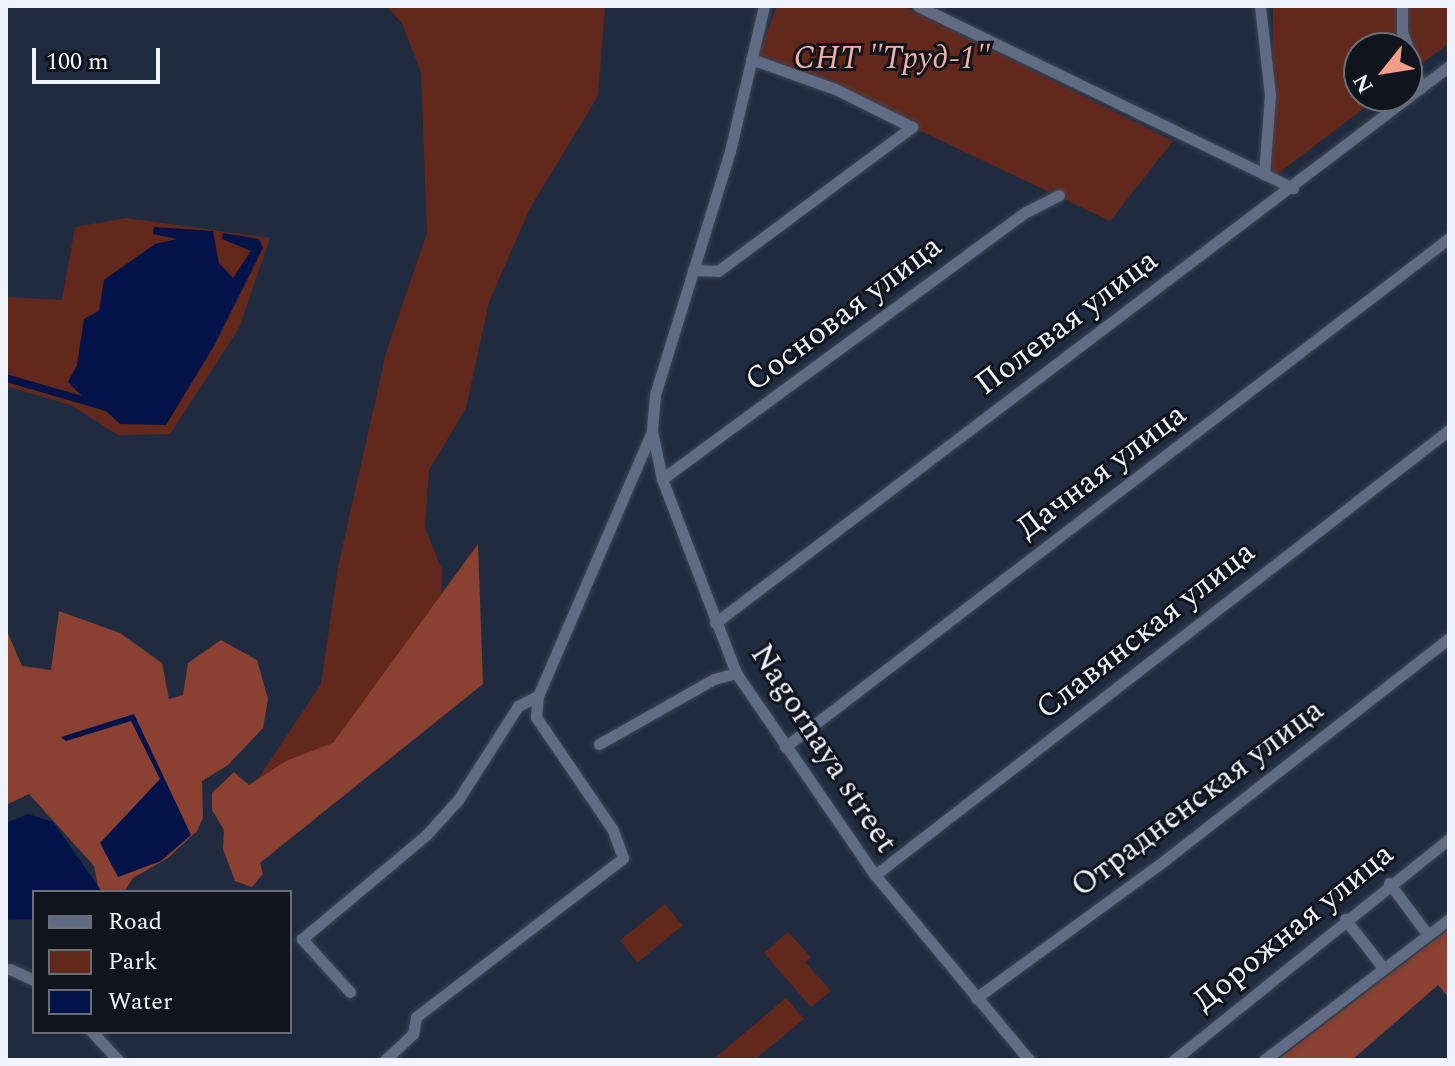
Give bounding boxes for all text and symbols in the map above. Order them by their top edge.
scale bar [36,32,164,82]
north arrow [1343,32,1423,112]
park label: СНТ "Труд-1" [794,40,990,78]
text: 100 m [46,44,109,80]
text: N [1345,67,1382,99]
street label: Сосновая улица [738,228,950,400]
street label: Полевая улица [968,242,1166,404]
street label: Дачная улица [1010,396,1194,548]
street label: Славянская улица [1029,534,1263,728]
street label: Nagornaya street [741,637,905,861]
street label: Отрадненская улица [1064,692,1332,906]
street label: Дорожная улица [1186,835,1402,1021]
legend [32,890,292,1034]
text: Road [108,904,162,940]
text: Park [108,944,158,980]
text: Water [108,984,172,1020]

